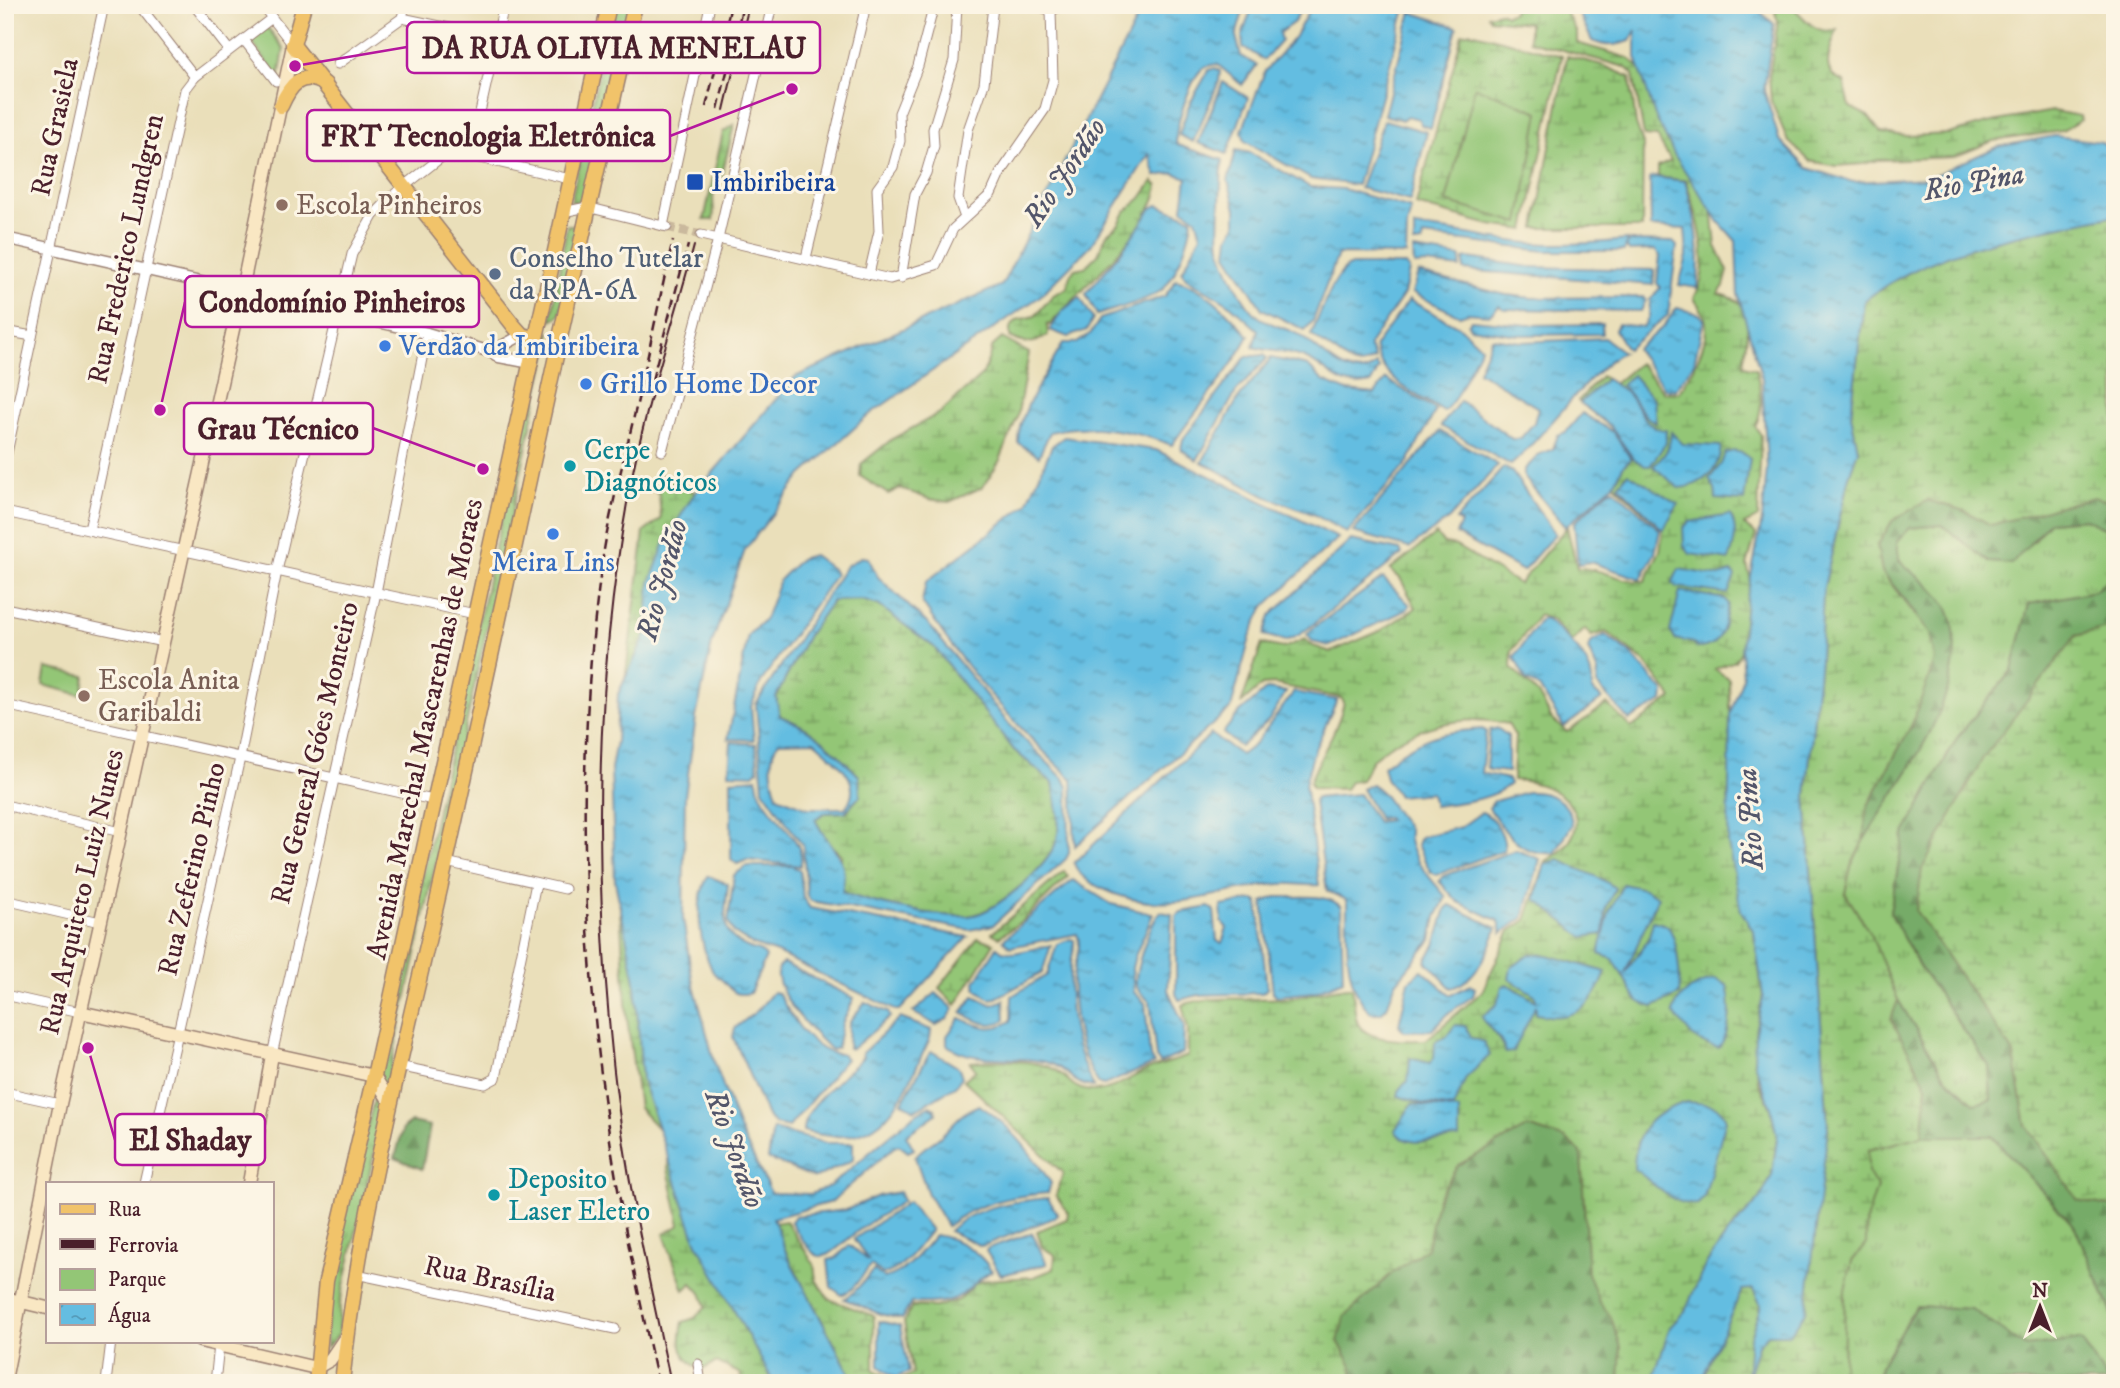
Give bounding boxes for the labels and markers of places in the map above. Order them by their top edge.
callout: DA RUA OLIVIA MENELAU [407,22,820,73]
callout: FRT Tecnologia Eletrônica [307,110,670,161]
place label: Imbiribeira [711,165,836,200]
marker: Imbiribeira [685,172,705,192]
place label: Escola Pinheiros [296,188,482,223]
marker: Escola Pinheiros [274,197,290,213]
place label: Conselho Tutelar da RPA-6A [509,241,704,308]
marker: Conselho Tutelar da RPA-6A [487,266,503,282]
callout: Condomínio Pinheiros [185,276,479,327]
place label: Verdão da Imbiribeira [398,329,639,364]
marker: Verdão da Imbiribeira [377,338,393,354]
place label: Grillo Home Decor [600,367,818,402]
marker: Grillo Home Decor [578,376,594,392]
callout: Grau Técnico [184,403,373,454]
place label: Cerpe Diagnóticos [584,433,717,500]
marker: Cerpe Diagnóticos [562,458,578,474]
marker: Meira Lins [545,526,561,542]
place label: Meira Lins [491,545,615,580]
place label: Escola Anita Garibaldi [98,663,240,730]
marker: Escola Anita Garibaldi [76,688,92,704]
callout: El Shaday [115,1114,265,1165]
place label: Deposito Laser Eletro [508,1162,650,1229]
marker: Deposito Laser Eletro [486,1187,502,1203]

